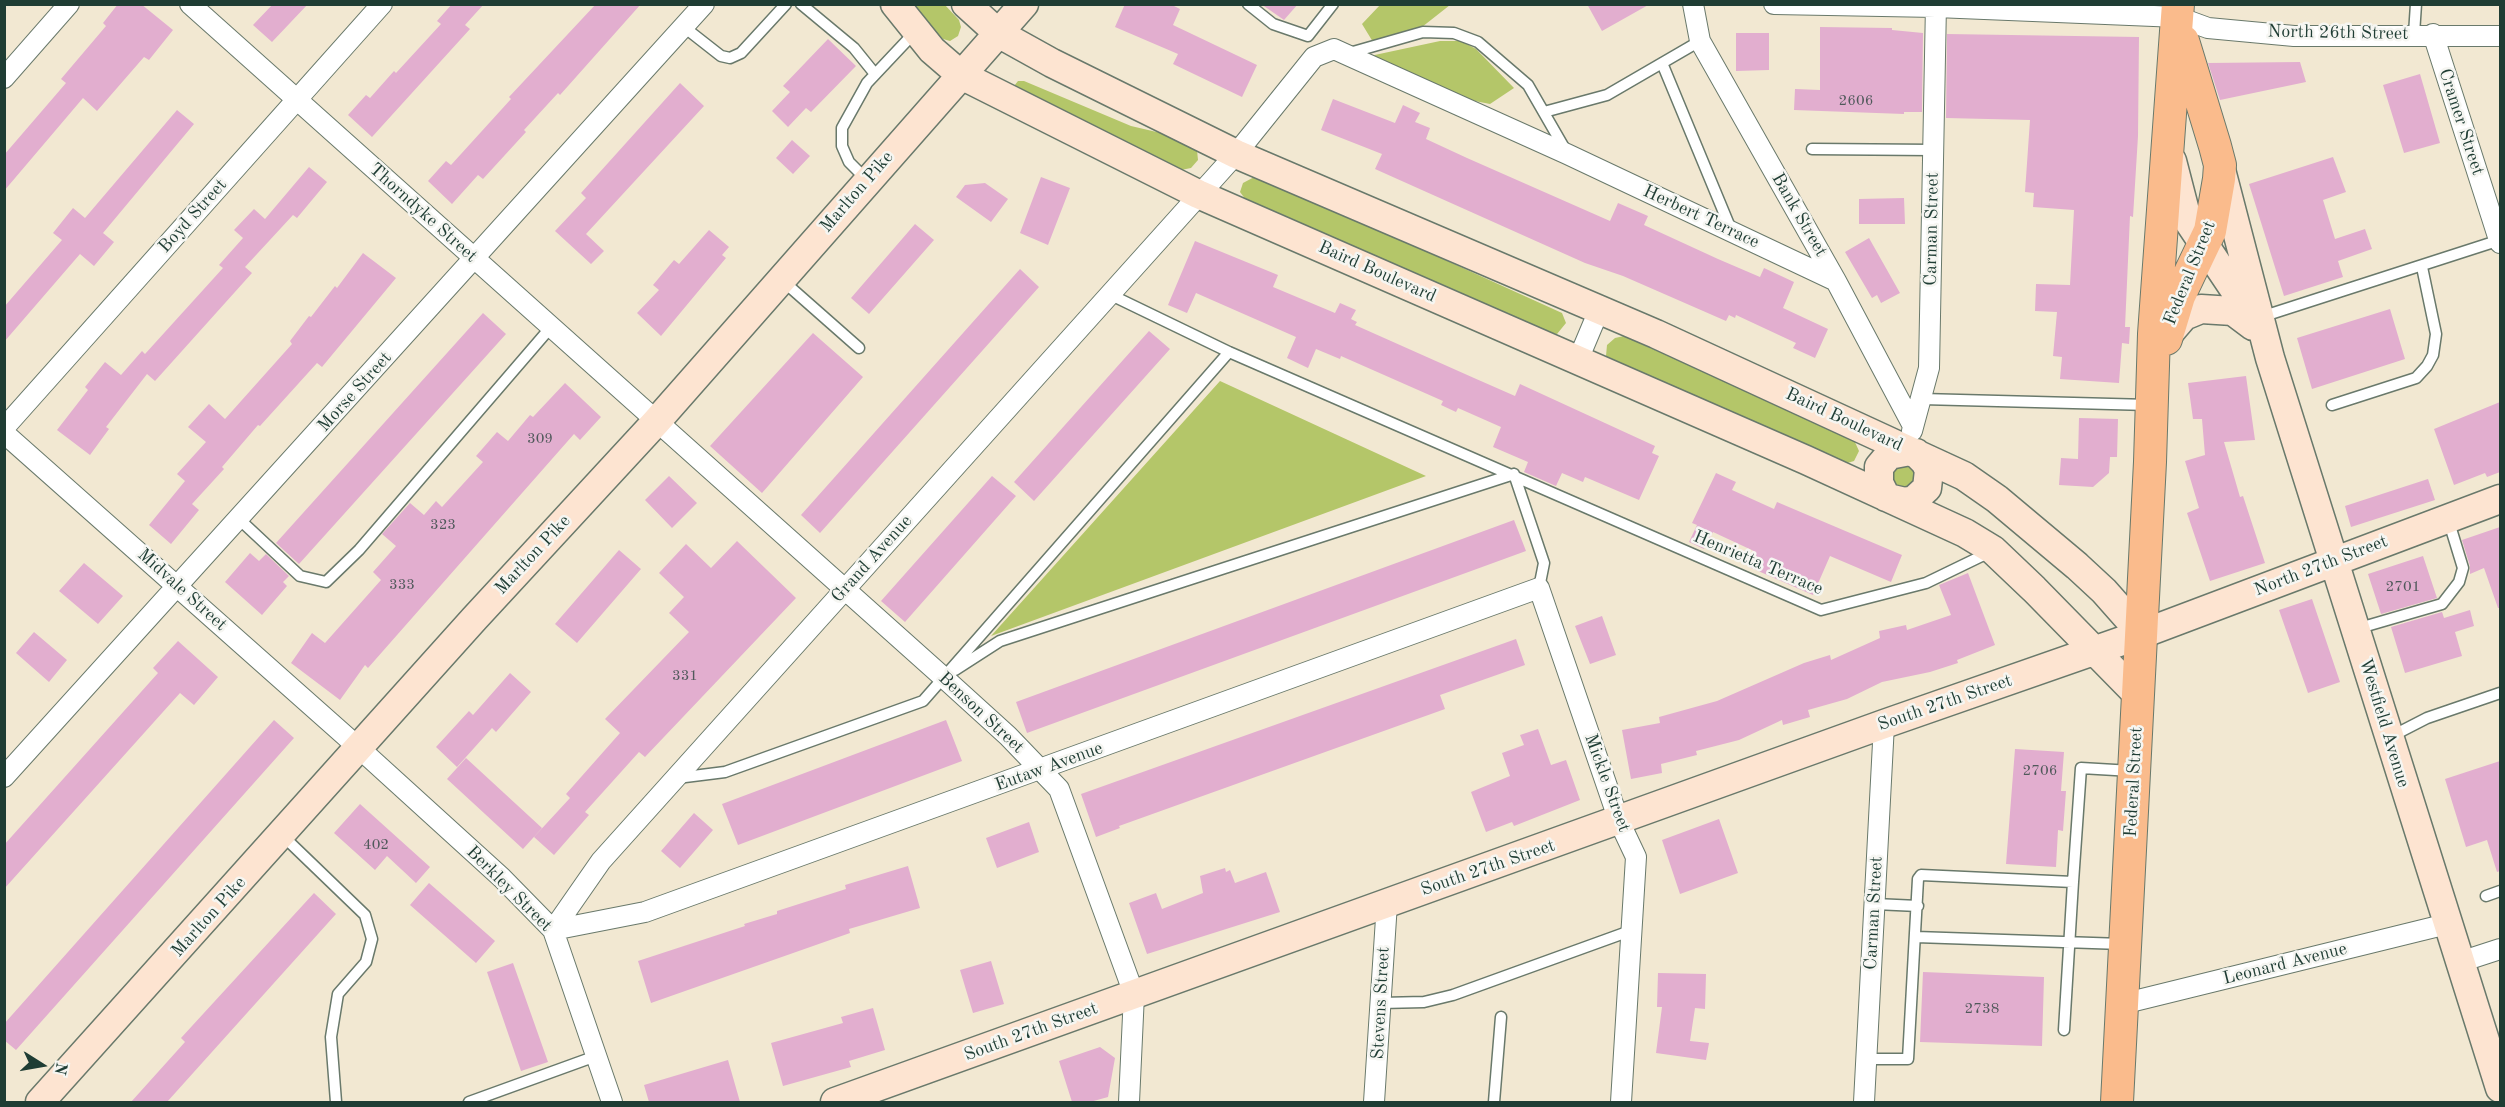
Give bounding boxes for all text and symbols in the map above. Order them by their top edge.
street label: North 26th Street [2267,21,2409,45]
street label: Cramer Street [2434,66,2488,178]
house number: 2606 [1839,92,1873,110]
street label: Marlton Pike [816,147,898,237]
street label: Thorndyke Street [365,159,481,267]
street label: Bank Street [1766,169,1832,261]
street label: Carman Street [1920,172,1944,286]
street label: Boyd Street [154,175,232,257]
street label: Herbert Terrace [1639,181,1763,253]
street label: Federal Street [2159,218,2221,328]
street label: Baird Boulevard [1315,236,1439,308]
street label: Morse Street [313,348,397,436]
street label: Baird Boulevard [1782,383,1906,457]
house number: 309 [527,430,553,448]
street label: Marlton Pike [491,511,575,599]
street label: Grand Avenue [827,511,917,607]
house number: 323 [430,516,456,534]
street label: Henrietta Terrace [1690,526,1826,600]
street label: North 27th Street [2251,531,2391,601]
street label: Midvale Street [133,544,231,636]
house number: 333 [389,576,415,594]
house number: 2701 [2386,578,2420,596]
street label: Westfield Avenue [2354,656,2414,790]
house number: 331 [672,667,698,685]
street label: Benson Street [934,668,1028,758]
street label: South 27th Street [1875,670,2015,736]
street label: Federal Street [2120,726,2148,838]
street label: Mickle Street [1579,731,1635,835]
street label: Eutaw Avenue [992,738,1106,796]
house number: 2706 [2023,762,2057,780]
street label: South 27th Street [1418,835,1558,901]
house number: 402 [363,836,389,854]
street label: Berkley Street [461,841,557,937]
street label: Carman Street [1860,856,1888,970]
street label: Marlton Pike [167,872,251,962]
street label: Leonard Avenue [2221,938,2349,990]
street label: Stevens Street [1367,946,1395,1060]
street label: South 27th Street [961,998,1101,1066]
house number: 2738 [1965,1000,1999,1018]
north arrow [12,1035,72,1095]
text: N [51,1061,69,1076]

